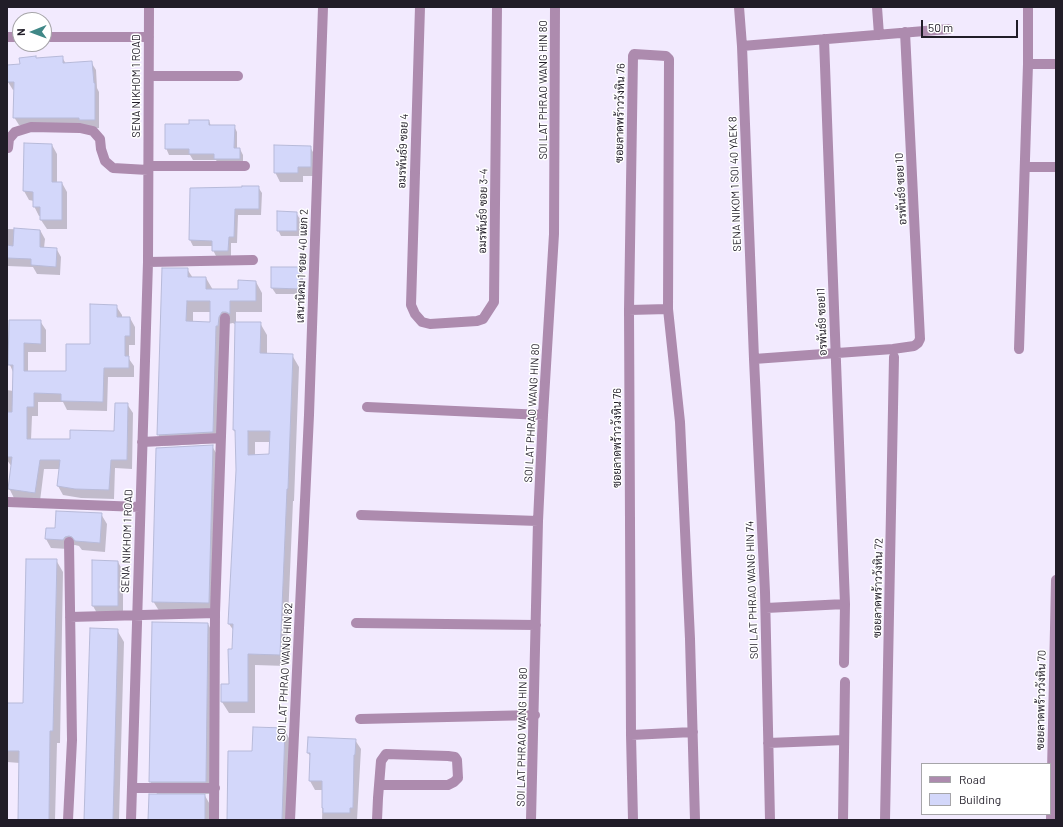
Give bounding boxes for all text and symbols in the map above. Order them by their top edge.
north arrow [12,12,52,52]
scale bar [923,12,1020,38]
street label: SOI LAT PHRAO WANG HIN 80 [536,20,550,160]
text: 50 m [928,20,953,34]
text: N [14,28,27,36]
street label: SENA NIKHOM 1 ROAD [129,34,143,138]
street label: ซอยลาดพร้าววังหิน 76 [613,63,627,163]
street label: อมรพันธ์9 ซอย 4 [395,113,411,189]
street label: SENA NIKOM 1 SOI 40 YAEK 8 [726,116,744,252]
street label: อรพันธ์9 ซอย 10 [893,153,909,225]
street label: อมรพันธ์9 ซอย 3-4 [476,168,490,254]
street label: เสนานิคม 1 ซอย 40 แยก 2 [293,209,311,323]
street label: อรพันธ์9 ซอย11 [814,288,830,356]
street label: SOI LAT PHRAO WANG HIN 80 [522,343,542,483]
street label: ซอยลาดพร้าววังหิน 76 [610,388,624,488]
street label: SENA NIKHOM 1 ROAD [119,489,135,593]
street label: SOI LAT PHRAO WANG HIN 74 [743,521,761,659]
street label: ซอยลาดพร้าววังหิน 72 [871,538,885,638]
street label: SOI LAT PHRAO WANG HIN 82 [275,602,295,742]
street label: ซอยลาดพร้าววังหิน 70 [1034,650,1048,750]
street label: SOI LAT PHRAO WANG HIN 80 [514,667,530,807]
legend [921,763,1051,815]
text: Road [959,772,986,786]
text: Building [959,792,1001,806]

